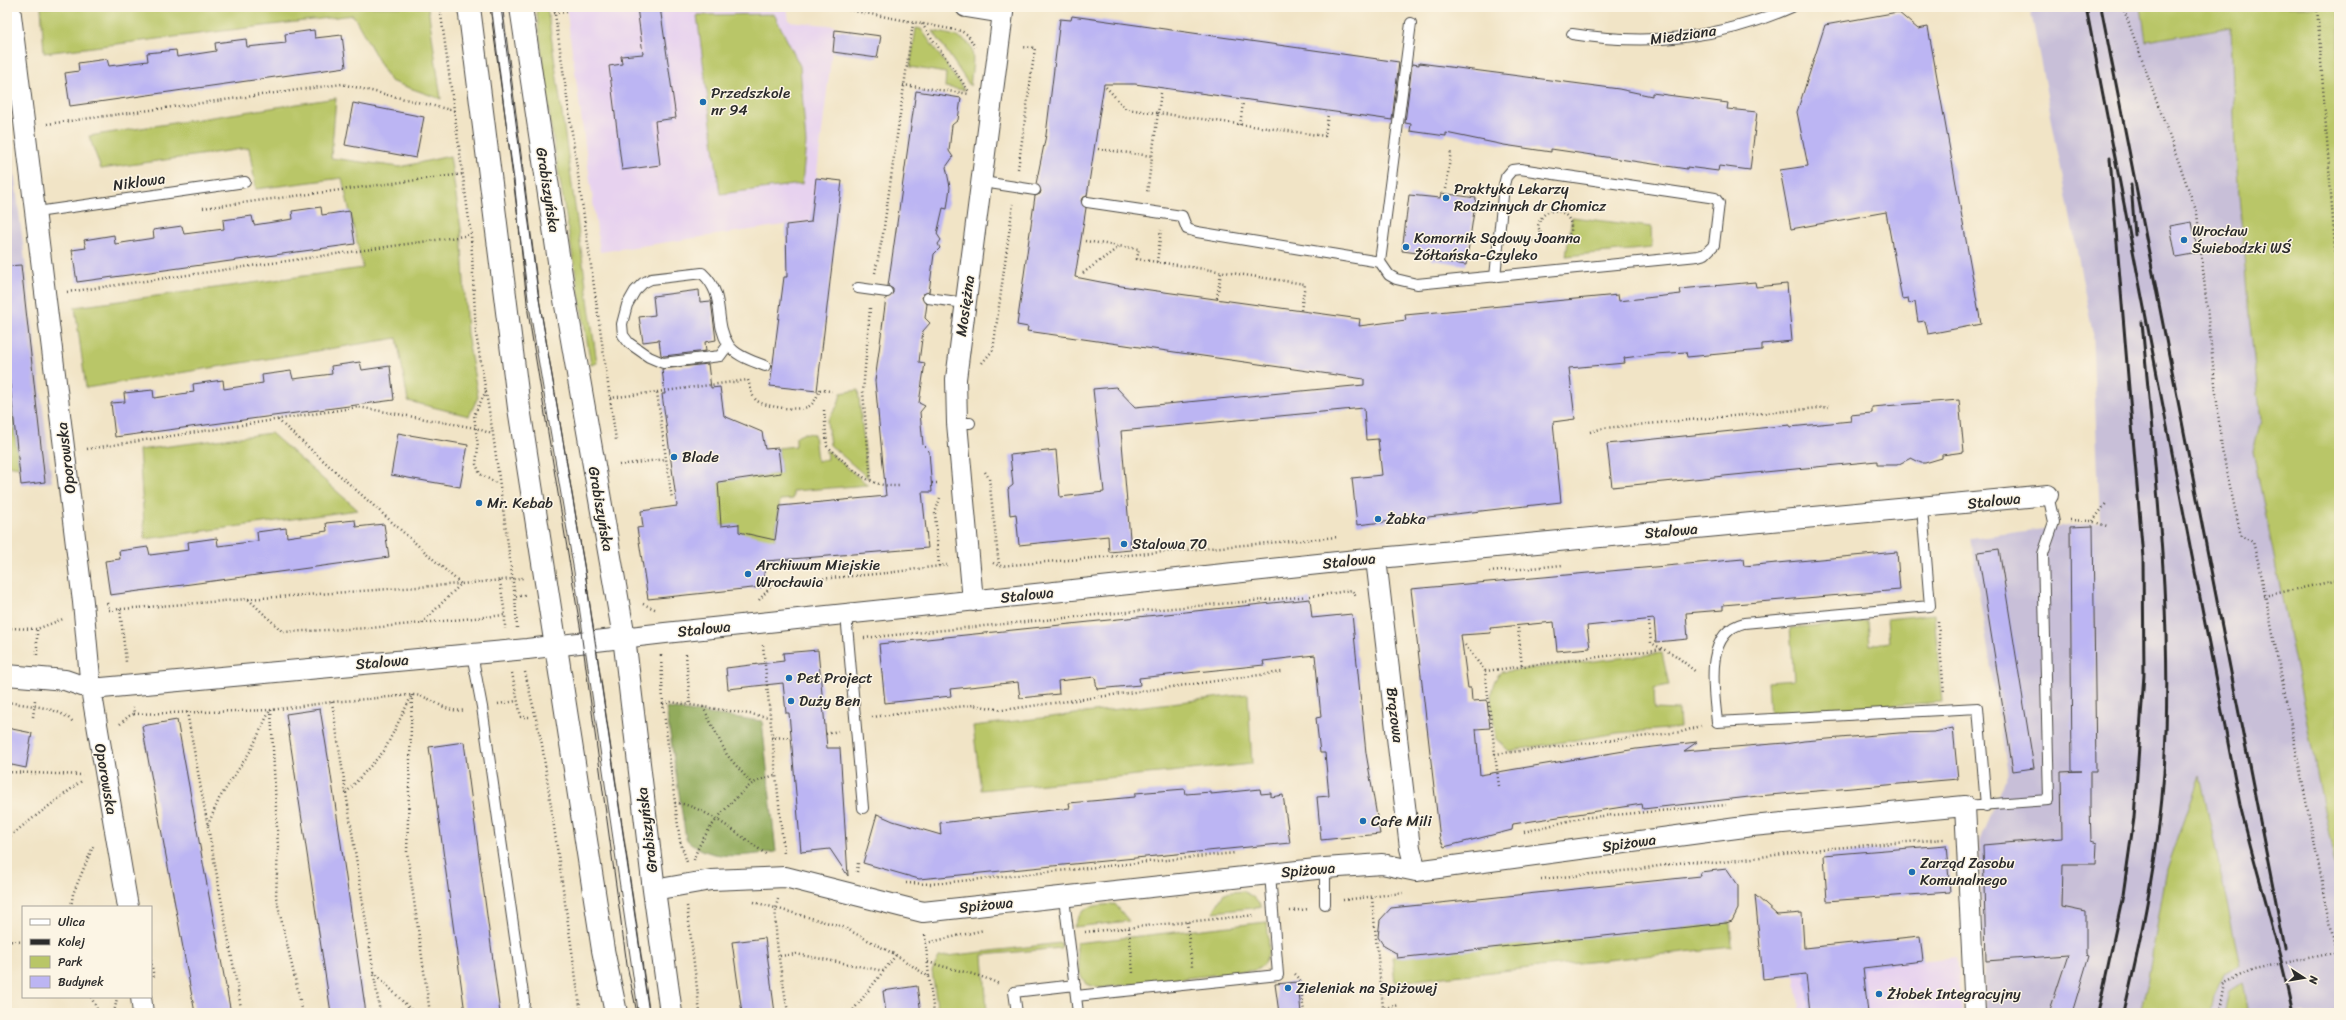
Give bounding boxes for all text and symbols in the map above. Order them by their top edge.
street label: Miedziana [1648,17,1718,52]
place label: Przedszkole nr 94 [711,80,790,123]
marker: Przedszkole nr 94 [698,97,708,107]
street label: Grabiszyńska [528,146,568,235]
street label: Niklowa [111,165,167,199]
place label: Praktyka Lekarzy Rodzinnych dr Chomicz [1454,176,1607,219]
marker: Praktyka Lekarzy Rodzinnych dr Chomicz [1441,193,1451,203]
place label: Wrocław Świebodzki WŚ [2192,218,2292,261]
place label: Komornik Sądowy Joanna Żółtańska-Czyleko [1414,225,1581,268]
marker: Wrocław Świebodzki WŚ [2179,235,2189,245]
marker: Komornik Sądowy Joanna Żółtańska-Czyleko [1401,242,1411,252]
street label: Mosiężna [948,273,982,338]
street label: Oporowska [49,420,83,495]
place label: Blade [682,444,719,470]
marker: Blade [669,452,679,462]
street label: Grabiszyńska [581,464,621,554]
street label: Stalowa [1966,485,2022,517]
place label: Mr. Kebab [487,490,553,516]
marker: Mr. Kebab [474,498,484,508]
place label: Żabka [1386,506,1426,532]
marker: Żabka [1373,514,1383,524]
street label: Stalowa [1643,516,1699,546]
place label: Stalowa 70 [1132,531,1207,557]
marker: Stalowa 70 [1119,539,1129,549]
street label: Stalowa [1321,545,1377,577]
place label: Archiwum Miejskie Wrocławia [755,552,880,595]
marker: Archiwum Miejskie Wrocławia [743,569,753,579]
street label: Stalowa [999,579,1055,611]
street label: Stalowa [676,613,732,645]
street label: Stalowa [354,647,410,677]
place label: Pet Project [797,665,873,691]
marker: Pet Project [784,673,794,683]
street label: Brązowa [1379,686,1411,745]
place label: Duży Ben [799,688,860,714]
marker: Duży Ben [786,696,796,706]
street label: Oporowska [87,741,125,817]
street label: Grabiszyńska [629,785,665,874]
place label: Cafe Mili [1371,808,1432,834]
marker: Cafe Mili [1358,816,1368,826]
street label: Spiżowa [1600,826,1658,860]
place label: Zarząd Zasobu Komunalnego [1920,850,2015,893]
street label: Spiżowa [1280,855,1337,885]
marker: Zarząd Zasobu Komunalnego [1907,867,1917,877]
street label: Spiżowa [958,889,1015,921]
legend [22,906,152,998]
text: Ulica [58,911,86,933]
text: Kolej [58,931,85,953]
text: Park [58,951,83,973]
north arrow [2284,958,2324,998]
text: Budynek [58,971,104,993]
text: N [2303,973,2324,986]
place label: Zieleniak na Spiżowej [1296,975,1437,1001]
place label: Żłobek Integracyjny [1887,981,2021,1007]
marker: Zieleniak na Spiżowej [1283,983,1293,993]
marker: Żłobek Integracyjny [1874,989,1884,999]

